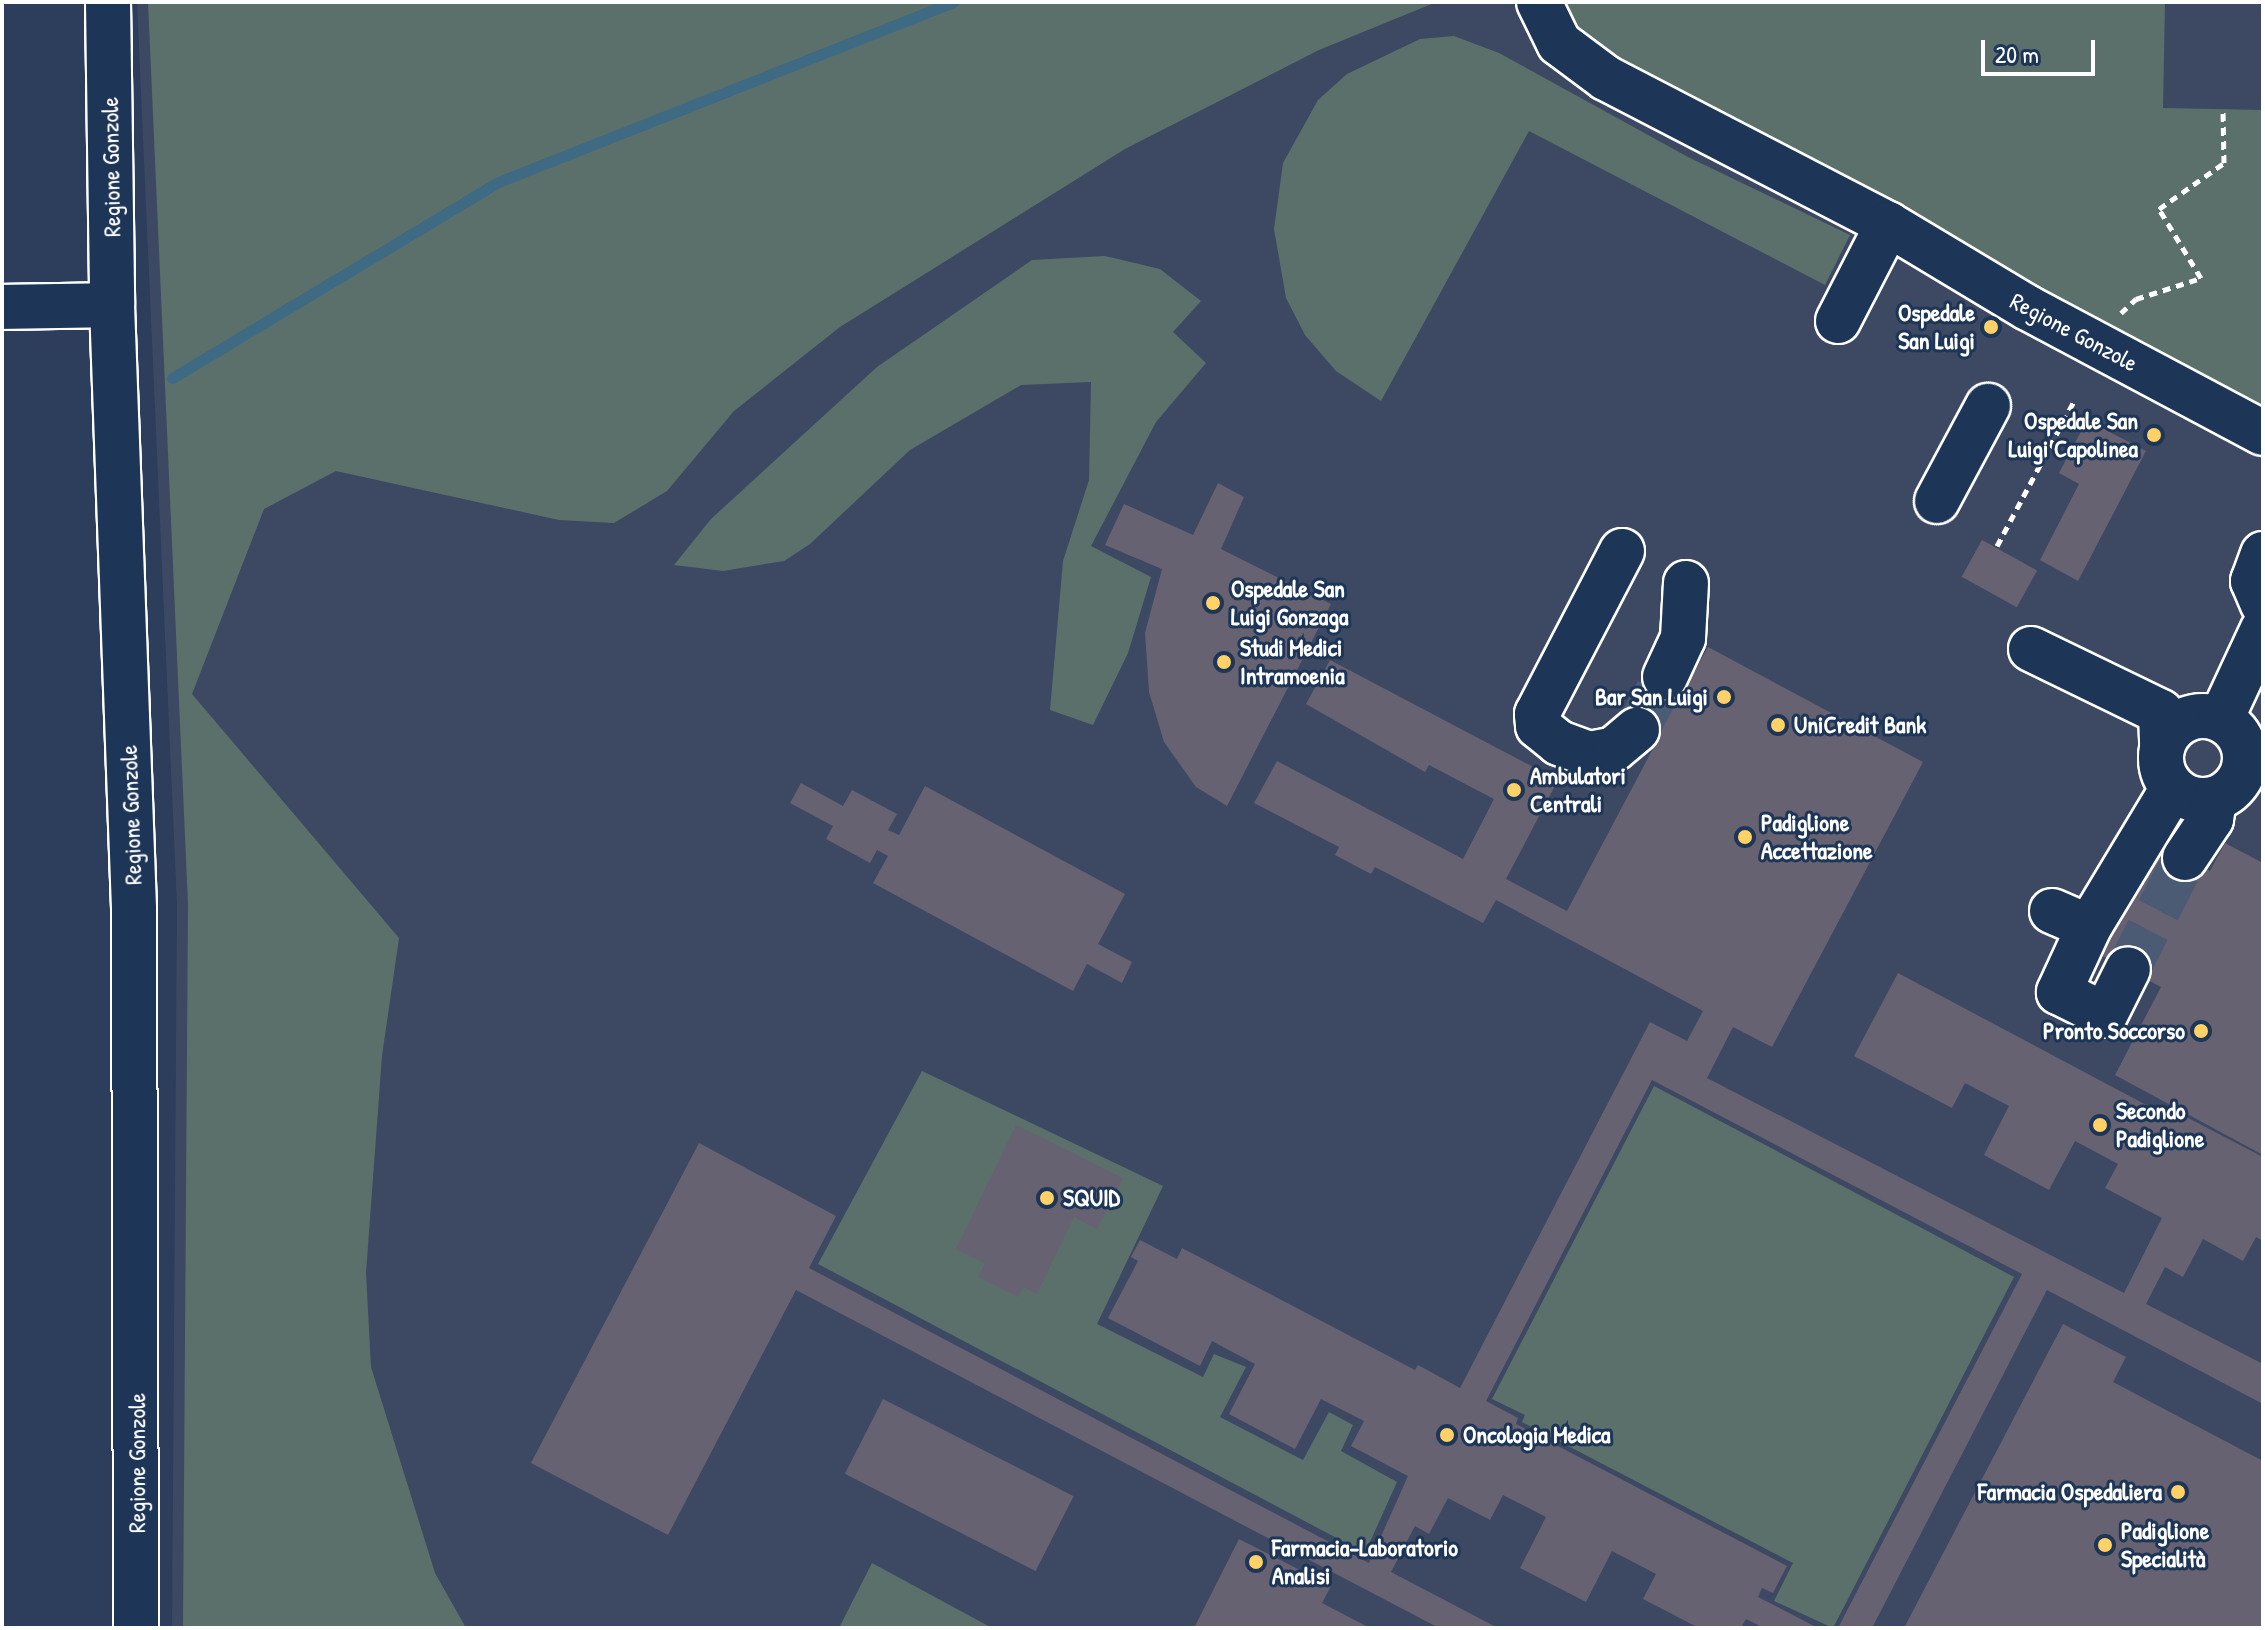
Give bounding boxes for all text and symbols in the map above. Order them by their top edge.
scale bar [1985,24,2099,74]
text: 20 m [1995,38,2039,70]
street label: Regione Gonzole [95,97,127,237]
street label: Regione Gonzole [2005,286,2143,378]
place label: Ospedale San Luigi [1898,299,1975,355]
marker: Ospedale San Luigi [1982,318,2000,336]
place label: Ospedale San Luigi Capolinea [2008,407,2138,463]
marker: Ospedale San Luigi Capolinea [2145,426,2163,444]
place label: Ospedale San Luigi Gonzaga [1231,575,1348,631]
marker: Ospedale San Luigi Gonzaga [1202,592,1224,614]
place label: Studi Medici Intramoenia [1240,634,1345,690]
marker: Studi Medici Intramoenia [1215,653,1233,671]
place label: Bar San Luigi [1595,683,1708,711]
marker: Bar San Luigi [1715,688,1733,706]
place label: UniCredit Bank [1794,711,1926,739]
marker: UniCredit Bank [1769,716,1787,734]
street label: Regione Gonzole [114,745,148,885]
place label: Ambulatori Centrali [1530,762,1626,818]
marker: Ambulatori Centrali [1505,781,1523,799]
place label: Padiglione Accettazione [1761,809,1873,865]
marker: Padiglione Accettazione [1736,828,1754,846]
place label: Pronto Soccorso [2043,1017,2185,1045]
marker: Pronto Soccorso [2192,1022,2210,1040]
place label: Secondo Padiglione [2116,1097,2204,1153]
marker: Secondo Padiglione [2091,1116,2109,1134]
place label: SQUID [1063,1184,1120,1212]
marker: SQUID [1038,1189,1056,1207]
street label: Regione Gonzole [123,1393,151,1533]
place label: Oncologia Medica [1463,1421,1611,1449]
marker: Oncologia Medica [1438,1426,1456,1444]
place label: Farmacia Ospedaliera [1978,1478,2162,1506]
marker: Farmacia Ospedaliera [2169,1483,2187,1501]
place label: Padiglione Specialità [2121,1517,2209,1573]
place label: Farmacia-Laboratorio Analisi [1272,1534,1458,1590]
marker: Padiglione Specialità [2096,1536,2114,1554]
marker: Farmacia-Laboratorio Analisi [1247,1553,1265,1571]

